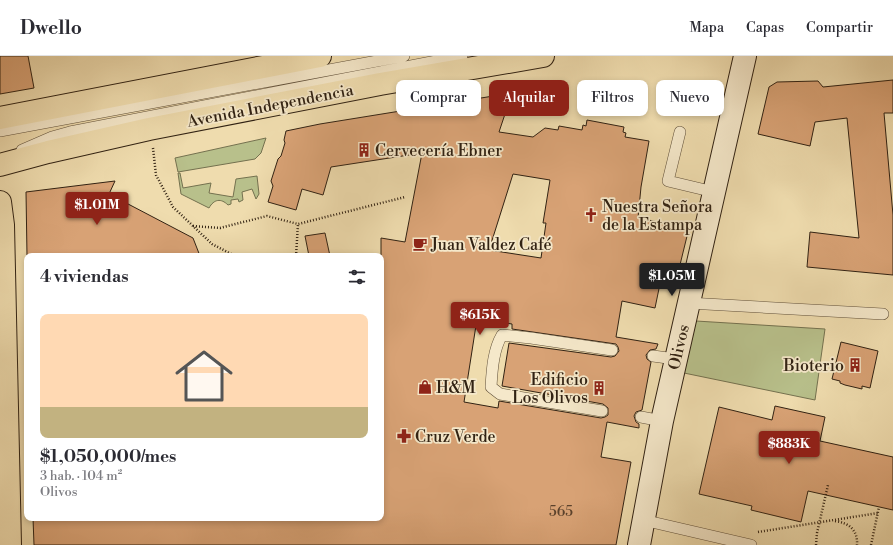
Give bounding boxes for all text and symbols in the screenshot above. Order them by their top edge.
text: Dwello [20,16,82,40]
text: Mapa [689,19,724,37]
text: Capas [746,19,784,37]
text: Compartir [806,19,873,37]
street label: Avenida Independencia [184,80,356,132]
chip: Comprar [396,80,481,116]
chip: Alquilar [489,80,569,116]
chip: Filtros [577,80,648,116]
chip: Nuevo [656,80,724,116]
place label: Cervecería Ebner [375,141,502,161]
building icon: Cervecería Ebner [356,142,372,158]
pin: $1.01M [64,192,130,226]
text: $1.01M [75,197,119,213]
place label: Nuestra Señora de la Estampa [602,197,714,235]
church icon: Nuestra Señora de la Estampa [583,207,599,223]
place label: Juan Valdez Café [430,235,552,255]
cafe icon: Juan Valdez Café [412,236,428,252]
pin: $1.05M [639,263,705,297]
text: 4 viviendas [40,266,128,288]
icon: filters [346,266,368,288]
text: $1.05M [648,268,696,284]
pin: $615K [452,302,508,336]
text: $615K [460,307,500,323]
street label: Olivos [664,323,694,372]
icon: home [168,340,240,412]
place label: Bioterio [782,356,844,376]
building icon: Bioterio [847,357,863,373]
place label: Edificio Los Olivos [512,370,588,408]
place label: H&M [436,378,476,398]
shop icon: H&M [417,379,433,395]
building icon: Edificio Los Olivos [591,380,607,396]
place label: Cruz Verde [415,427,496,447]
pharmacy icon: Cruz Verde [396,428,412,444]
pin: $883K [761,431,817,465]
text: $883K [768,436,810,452]
text: $1,050,000/mes [40,446,176,468]
text: 3 hab. · 104 m² [40,468,122,484]
text: Olivos [40,484,77,500]
house number: 565 [549,503,573,521]

